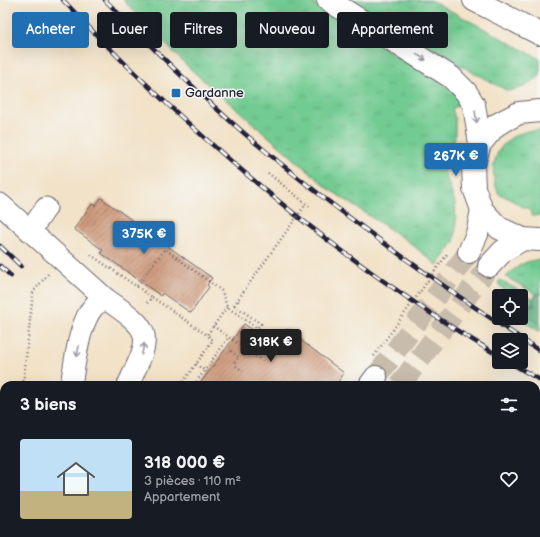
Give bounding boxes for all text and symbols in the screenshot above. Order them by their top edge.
chip: Acheter [12,12,89,48]
chip: Louer [97,12,162,48]
chip: Filtres [170,12,237,48]
chip: Nouveau [245,12,329,48]
chip: Appartement [337,12,448,48]
one-way arrow [415,53,426,61]
place label: Gardanne [185,85,244,101]
marker: Gardanne [170,87,182,99]
one-way arrow [472,110,480,123]
pin: 267K € [423,143,489,177]
text: 267K € [434,148,479,164]
pin: 375K € [111,221,177,255]
text: 375K € [122,226,166,242]
map controls [492,289,528,369]
button: locate [492,289,528,325]
pin: 318K € [238,329,304,363]
button: layers [492,333,528,369]
text: 318K € [249,334,293,350]
one-way arrow [140,343,148,356]
one-way arrow [74,344,82,357]
icon: filters [498,394,520,416]
text: 3 biens [20,395,76,415]
text: 318 000 € [144,453,225,473]
icon: home [52,455,100,503]
icon: heart [498,468,520,490]
text: 3 pièces · 110 m² [144,473,241,489]
text: Appartement [144,489,220,505]

